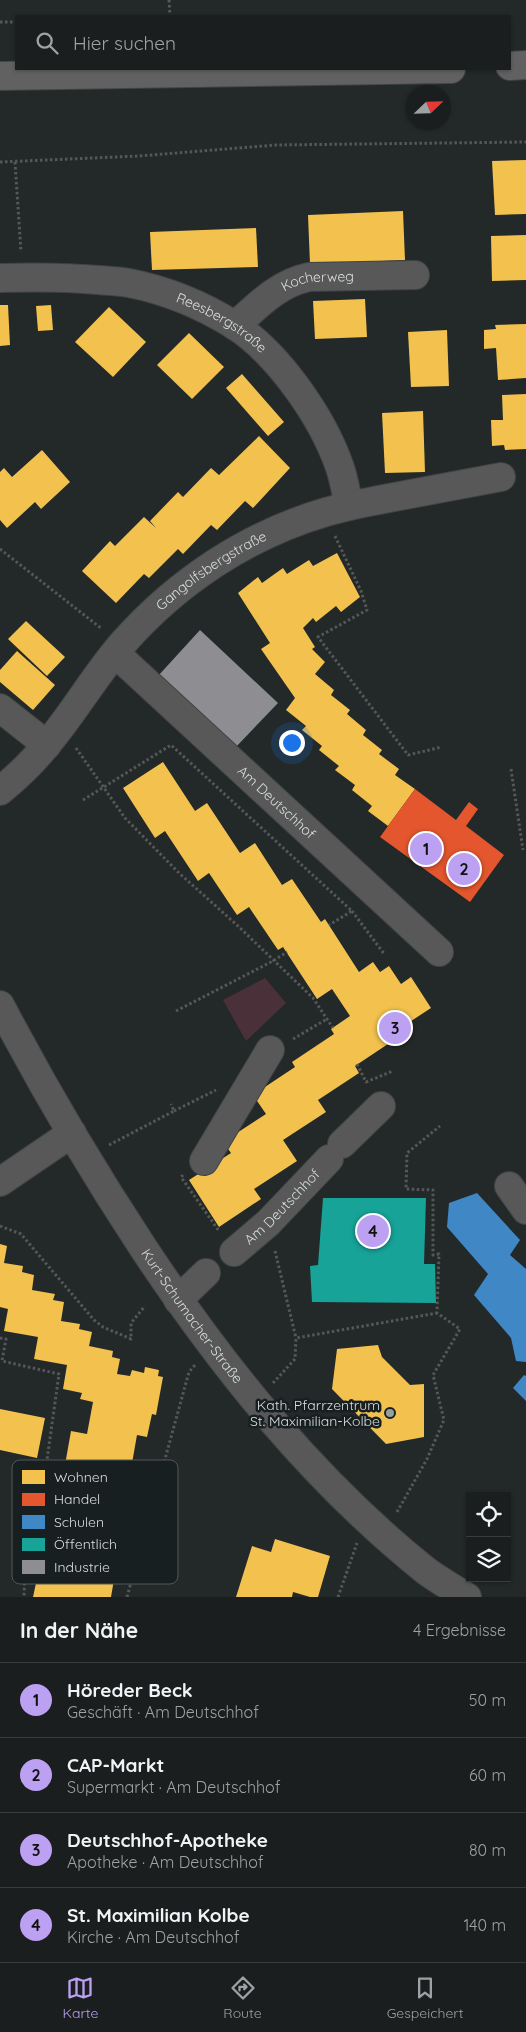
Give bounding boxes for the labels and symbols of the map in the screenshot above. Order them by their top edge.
north arrow [406,85,451,130]
street label: Kocherweg [278,267,354,295]
street label: Reesbergstraße [174,288,271,357]
street label: Gangolfsbergstraße [152,527,269,614]
your location [279,730,305,756]
street label: Am Deutschhof [234,762,320,843]
pin: 1 [410,830,442,868]
pin: 2 [448,850,480,888]
pin: 3 [379,1009,411,1047]
street label: Am Deutschhof [240,1165,324,1248]
pin: 4 [357,1212,389,1250]
street label: Kurt-Schumacher-Straße [137,1245,247,1387]
place label: Kath. Pfarrzentrum St. Maximilian-Kolbe [250,1396,380,1430]
marker: Kath. Pfarrzentrum St. Maximilian-Kolbe [384,1407,396,1419]
legend [12,1460,178,1584]
text: Wohnen [54,1468,108,1486]
text: Handel [54,1490,100,1508]
text: Schulen [54,1513,104,1531]
text: Öffentlich [54,1535,117,1553]
text: Industrie [54,1558,110,1576]

